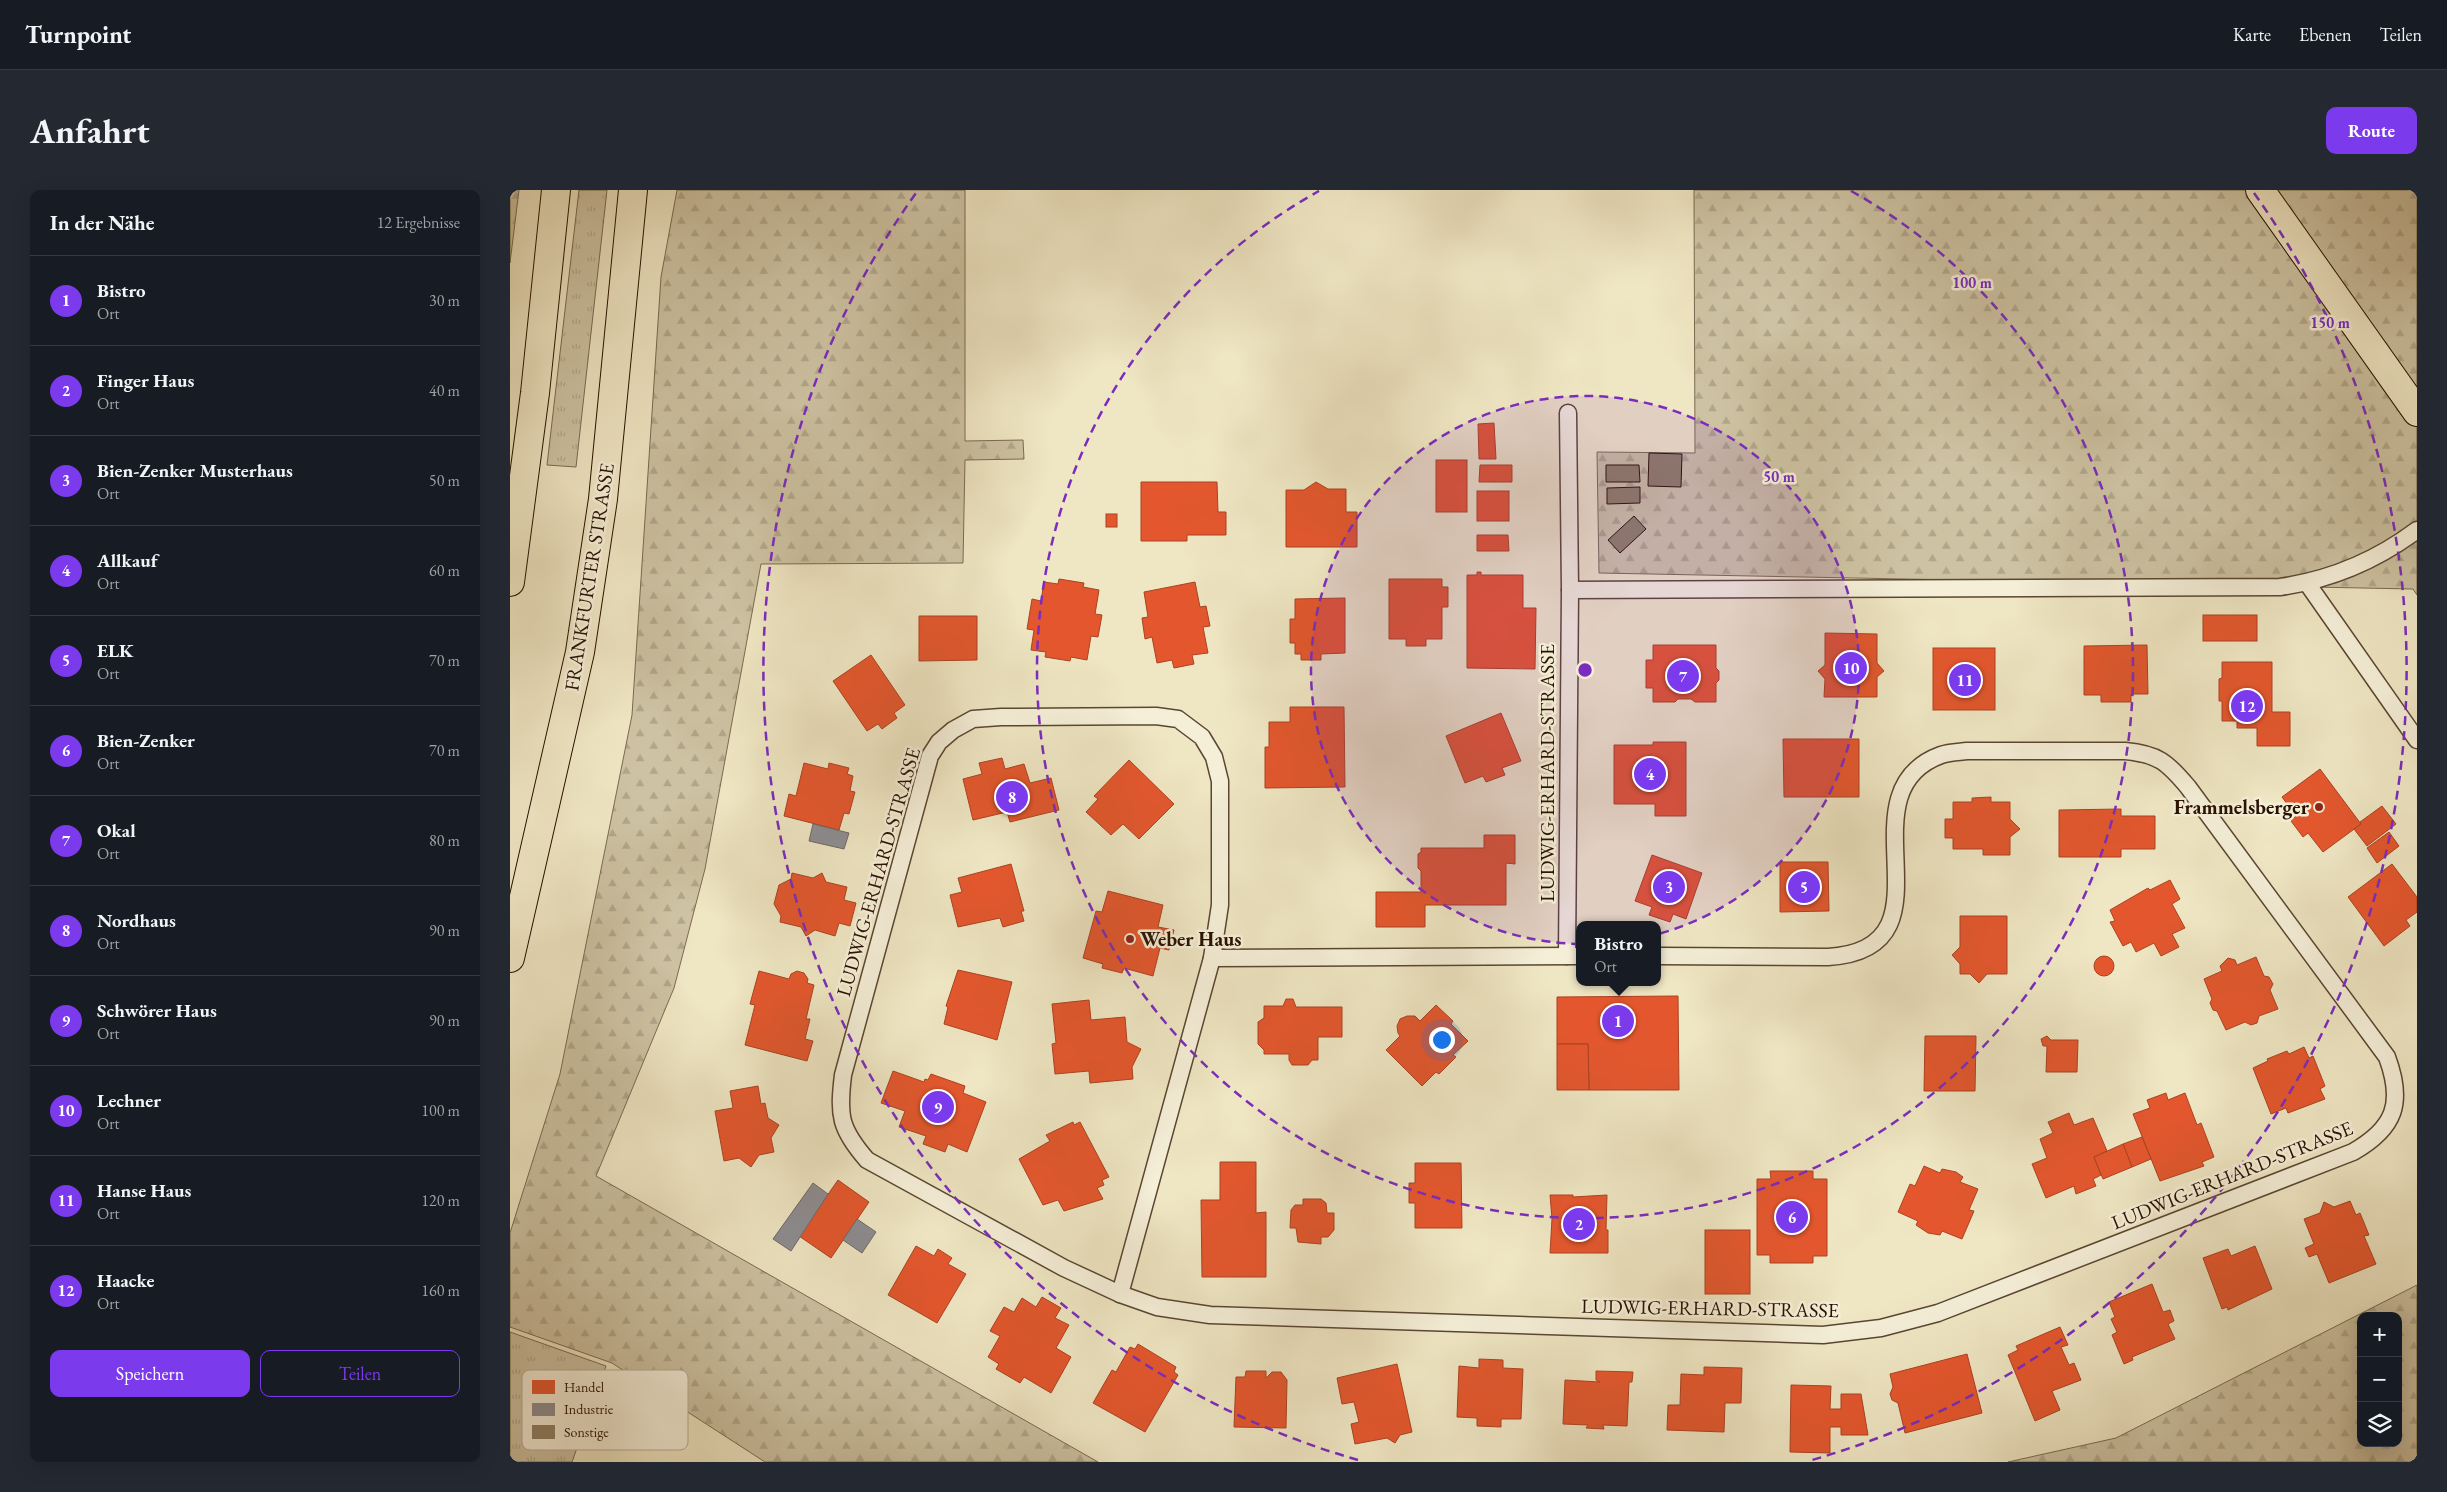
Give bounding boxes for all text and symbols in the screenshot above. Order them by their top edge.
text: Turnpoint [25,19,131,50]
text: Karte [2233,23,2271,46]
text: Ebenen [2299,23,2352,46]
text: Teilen [2380,23,2422,46]
button: Route [2326,107,2417,154]
text: Anfahrt [30,108,150,153]
text: In der Nähe [50,209,155,236]
text: 12 Ergebnisse [377,212,460,233]
text: 100 m [1952,273,1992,292]
text: Bistro [97,278,146,303]
text: 1 [62,290,70,311]
text: 30 m [429,290,460,311]
text: Ort [97,303,120,324]
text: 150 m [2310,313,2350,332]
text: Finger Haus [97,368,194,393]
text: 2 [62,380,70,401]
text: 40 m [429,380,460,401]
text: Ort [97,393,120,414]
text: Bien-Zenker Musterhaus [97,458,293,483]
street label: FRANKFURTER STRASSE [558,461,620,693]
text: 50 m [1763,467,1795,486]
text: 3 [62,470,70,491]
text: 50 m [429,470,460,491]
text: Ort [97,483,120,504]
text: Allkauf [97,548,158,573]
text: 4 [62,560,70,581]
text: 60 m [429,560,460,581]
text: Ort [97,573,120,594]
text: ELK [97,638,134,663]
street label: LUDWIG-ERHARD-STRASSE [1534,644,1560,902]
pin: 10 [1835,649,1867,687]
text: 5 [62,650,70,671]
text: 70 m [429,650,460,671]
pin: 7 [1667,657,1699,695]
centre of rings [1576,661,1594,679]
pin: 11 [1949,661,1981,699]
text: Ort [97,663,120,684]
pin: 12 [2231,687,2263,725]
text: Bien-Zenker [97,728,195,753]
text: 6 [62,740,70,761]
text: 70 m [429,740,460,761]
street label: LUDWIG-ERHARD-STRASSE [830,744,926,1000]
text: Ort [97,753,120,774]
pin: 4 [1634,755,1666,793]
pin: 8 [996,778,1028,816]
place label: Frammelsberger [2174,794,2310,820]
marker: Frammelsberger [2313,801,2325,813]
text: Okal [97,818,136,843]
text: 7 [62,830,70,851]
text: 80 m [429,830,460,851]
text: Ort [97,843,120,864]
pin: 3 [1653,868,1685,906]
pin: 5 [1788,868,1820,906]
text: Nordhaus [97,908,176,933]
text: 8 [62,920,70,941]
text: 90 m [429,920,460,941]
popup [1576,921,1661,986]
place label: Weber Haus [1140,926,1241,952]
text: Bistro [1594,931,1643,956]
text: Ort [97,933,120,954]
marker: Weber Haus [1124,933,1136,945]
text: Ort [1594,956,1617,977]
text: Schwörer Haus [97,998,217,1023]
pin: 1 [1602,1002,1634,1040]
text: 9 [62,1010,70,1031]
text: 90 m [429,1010,460,1031]
text: Ort [97,1023,120,1044]
your location [1429,1027,1455,1053]
text: Lechner [97,1088,161,1113]
pin: 9 [922,1088,954,1126]
text: 10 [58,1100,74,1121]
text: 100 m [421,1100,460,1121]
text: Ort [97,1113,120,1134]
street label: LUDWIG-ERHARD-STRASSE [2108,1115,2356,1235]
text: Hanse Haus [97,1178,191,1203]
text: 11 [58,1190,74,1211]
text: 120 m [421,1190,460,1211]
pin: 6 [1776,1198,1808,1236]
text: Ort [97,1203,120,1224]
pin: 2 [1563,1205,1595,1243]
text: Haacke [97,1268,154,1293]
text: 12 [58,1280,74,1301]
text: 160 m [421,1280,460,1301]
text: Ort [97,1293,120,1314]
street label: LUDWIG-ERHARD-STRASSE [1581,1293,1839,1323]
map controls [2357,1312,2402,1447]
button: + [2357,1312,2402,1357]
button: Speichern [50,1350,250,1397]
button: Teilen [260,1350,460,1397]
button: − [2357,1357,2402,1402]
legend [522,1370,688,1450]
text: Handel [564,1378,605,1396]
text: Industrie [564,1400,614,1418]
button: layers [2357,1402,2402,1447]
text: Sonstige [564,1423,609,1441]

